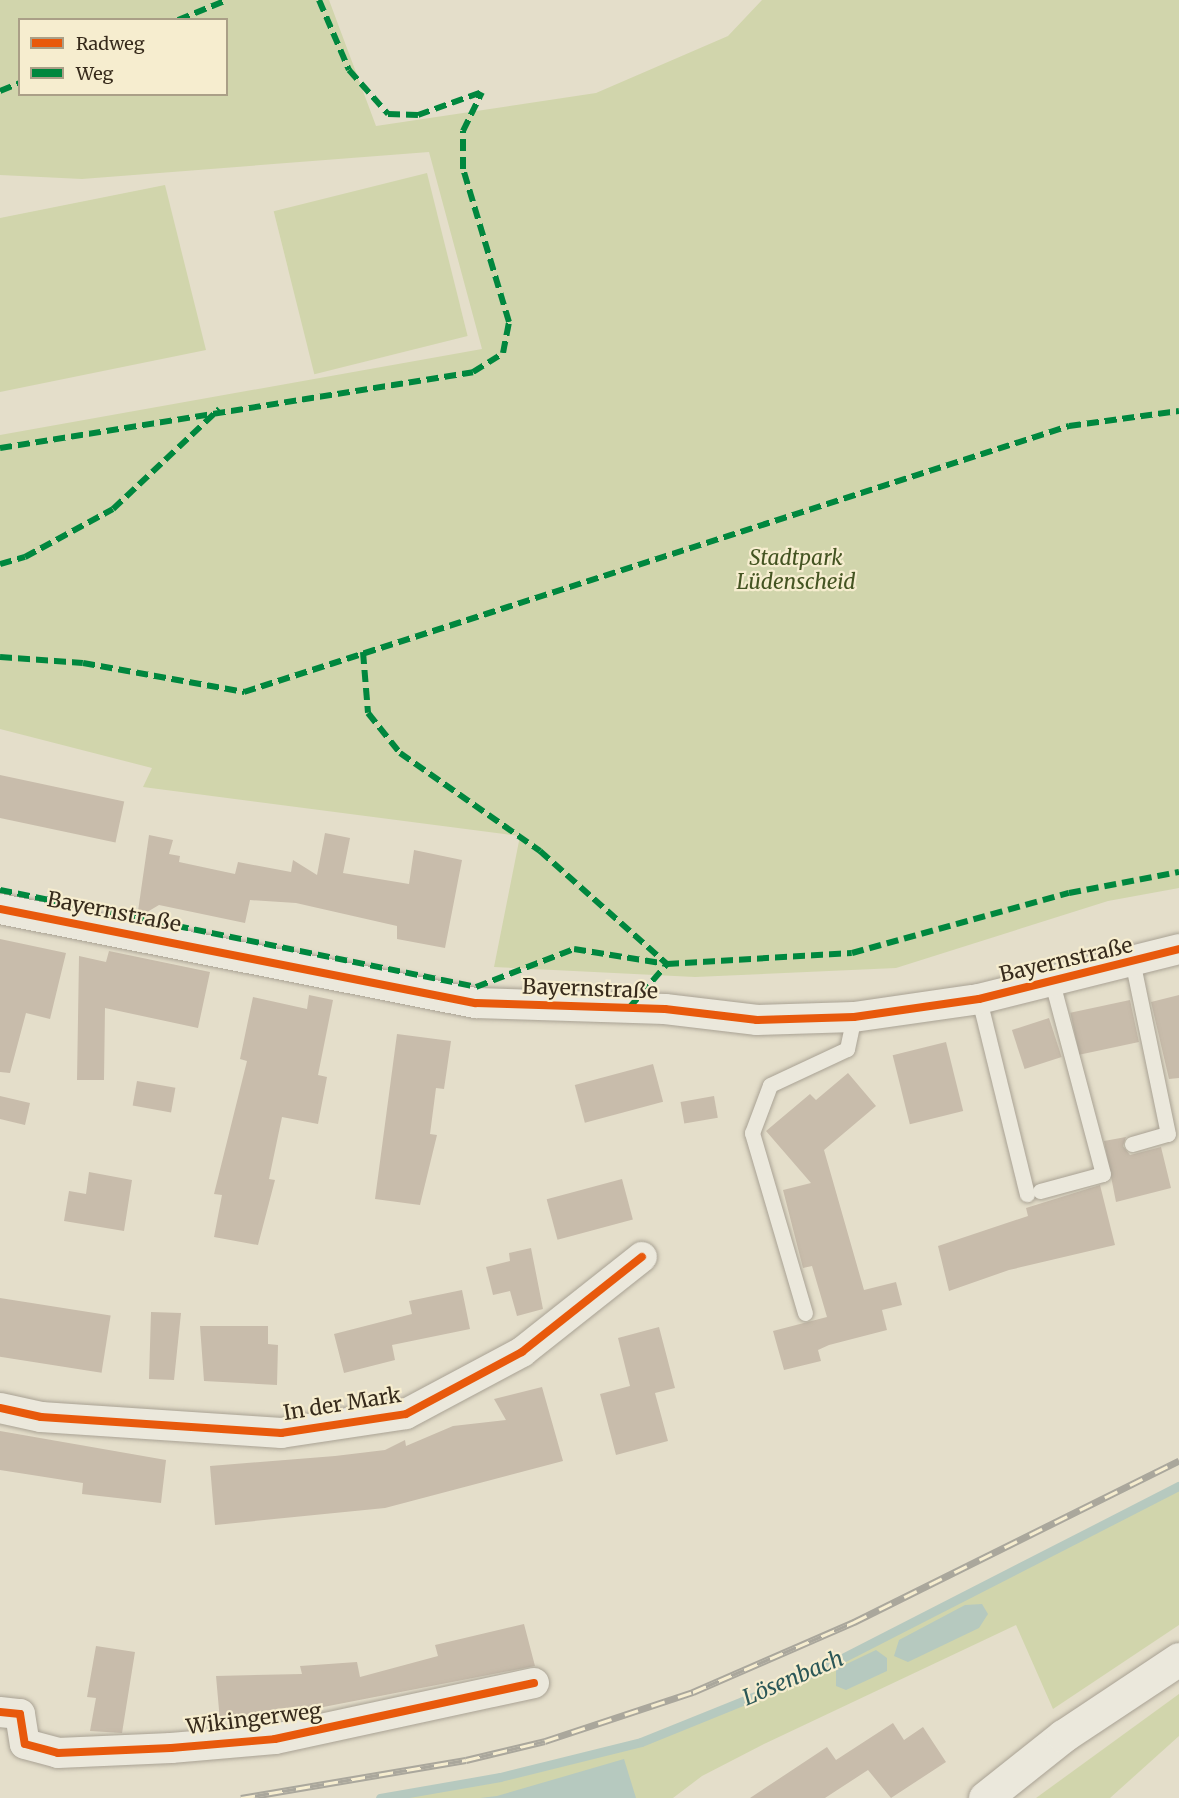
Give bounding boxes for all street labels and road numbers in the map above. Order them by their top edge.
street label: Bayernstraße [45,887,183,937]
street label: Bayernstraße [997,932,1135,988]
street label: Bayernstraße [522,974,658,1004]
street label: In der Mark [281,1382,403,1426]
street label: Wikingerweg [185,1698,323,1740]

